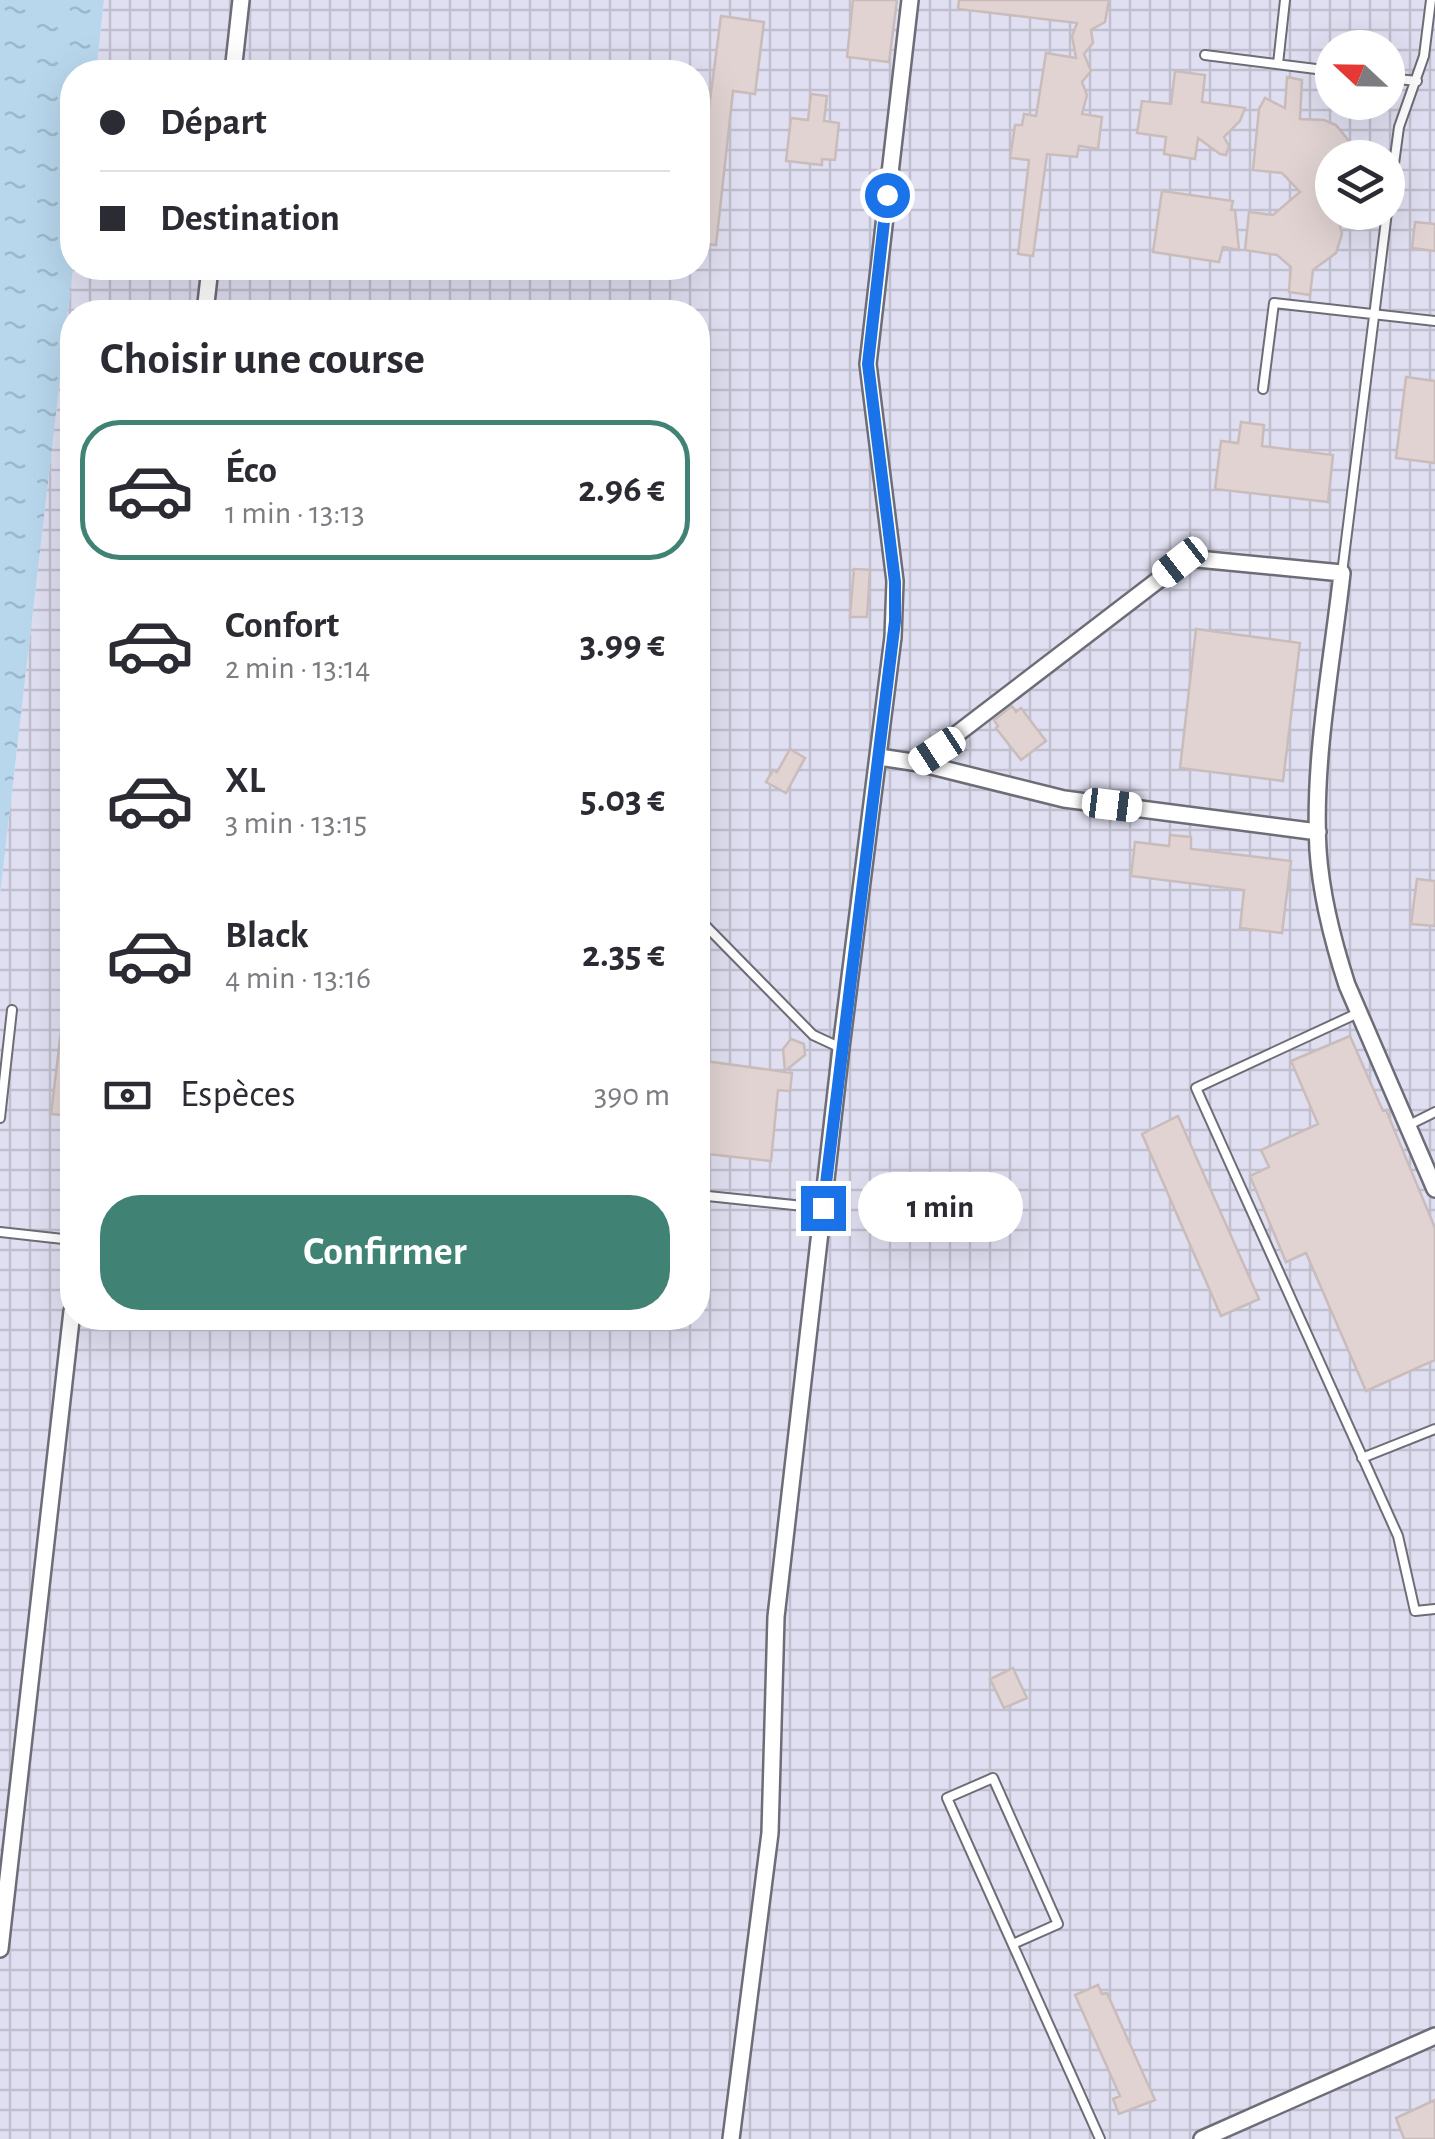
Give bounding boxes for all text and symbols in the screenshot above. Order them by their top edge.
north arrow [1315,30,1405,120]
map controls [1315,30,1405,230]
text: Départ [160,104,267,142]
button: layers [1315,140,1405,230]
route start [865,173,910,218]
text: Destination [160,200,340,238]
text: Choisir une course [100,337,425,382]
icon: car [105,445,195,535]
text: Éco [225,452,277,490]
text: 2.96 € [578,471,665,509]
text: 1 min · 13:13 [225,497,365,529]
car [1147,532,1213,592]
icon: car [105,600,195,690]
text: Confort [225,607,339,645]
text: 3.99 € [580,626,665,664]
text: 2 min · 13:14 [225,652,371,684]
car [904,722,970,780]
icon: car [105,755,195,845]
text: XL [225,762,265,800]
text: 5.03 € [580,781,665,819]
car [1080,786,1144,824]
text: 3 min · 13:15 [225,807,367,839]
icon: car [105,910,195,1000]
text: Black [225,917,309,955]
text: 2.35 € [582,936,665,974]
text: 4 min · 13:16 [225,962,371,994]
icon: cash [100,1068,155,1123]
text: Espèces [180,1076,295,1114]
text: 390 m [594,1079,670,1111]
callout: 1 min [858,1173,1023,1243]
route end [801,1186,846,1231]
text: 1 min [907,1191,974,1223]
button: Confirmer [100,1195,670,1310]

